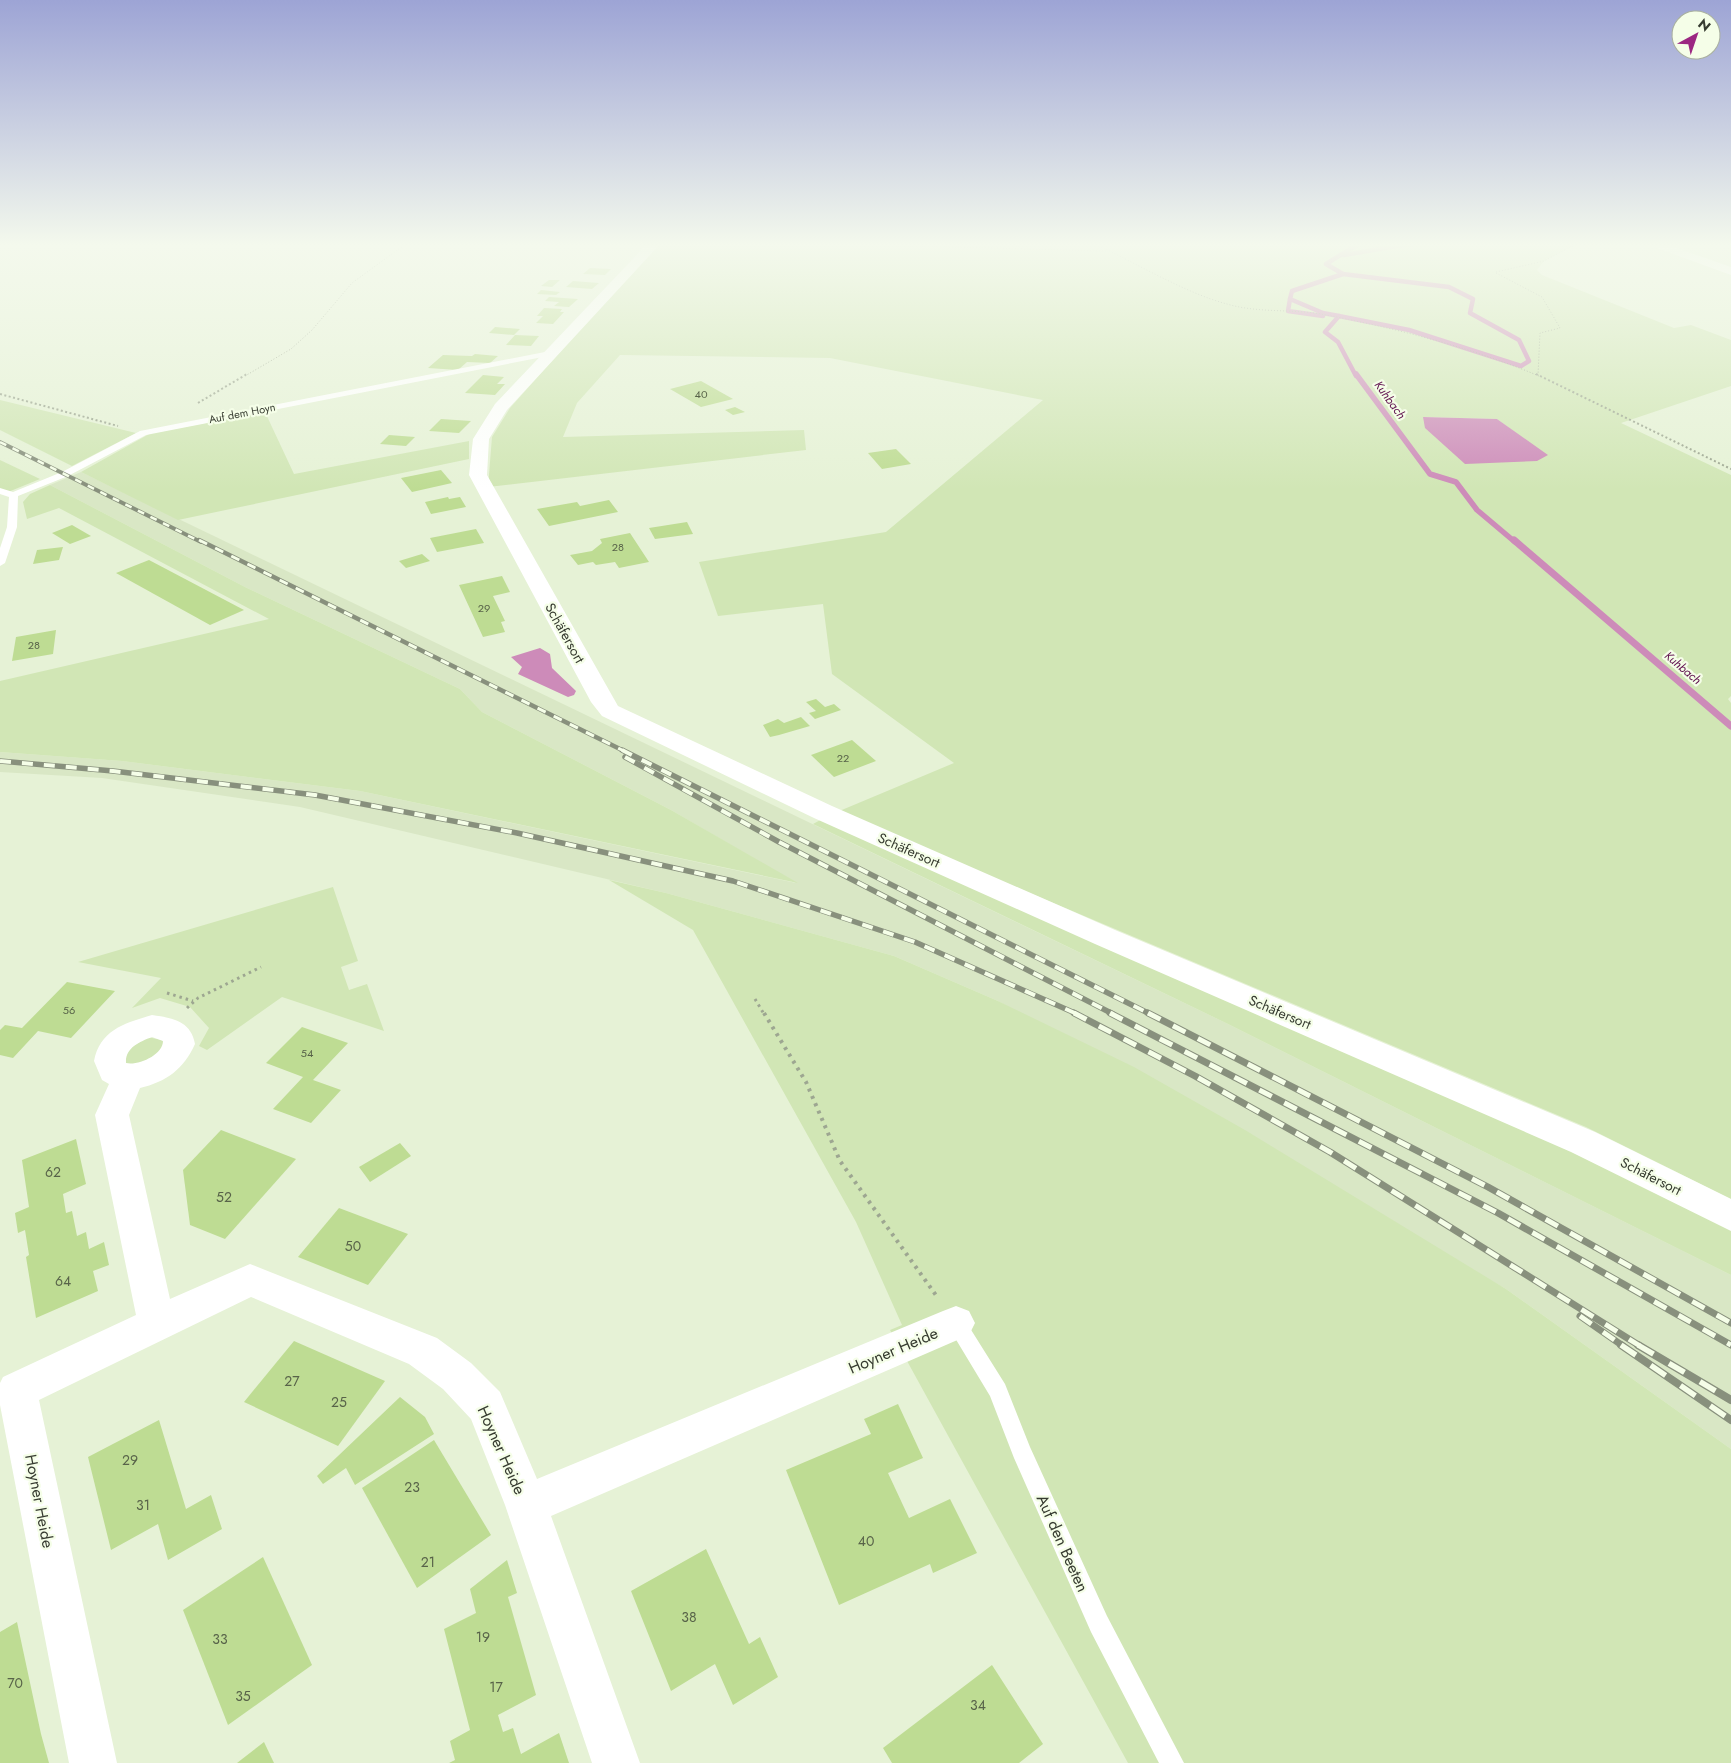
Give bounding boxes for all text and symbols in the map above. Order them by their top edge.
north arrow [1671,10,1721,60]
text: N [1694,14,1715,36]
water label: Kuhbach [1370,377,1410,423]
house number: 40 [694,386,708,402]
street label: Auf dem Hoyn [207,399,277,427]
house number: 28 [612,539,624,555]
street label: Schäfersort [540,599,590,667]
house number: 29 [478,600,490,616]
house number: 28 [28,637,40,653]
water label: Kuhbach [1661,647,1705,689]
house number: 22 [837,750,849,766]
street label: Schäfersort [875,827,944,873]
street label: Schäfersort [1246,990,1315,1034]
house number: 56 [63,1002,75,1018]
house number: 54 [301,1045,314,1061]
street label: Schäfersort [1617,1152,1685,1200]
house number: 62 [45,1162,61,1182]
house number: 52 [216,1187,232,1207]
house number: 50 [345,1236,361,1256]
house number: 64 [55,1271,71,1291]
street label: Hoyner Heide [845,1321,941,1380]
house number: 27 [284,1371,300,1391]
house number: 25 [331,1392,347,1412]
street label: Hoyner Heide [472,1402,531,1498]
house number: 29 [122,1450,138,1470]
street label: Hoyner Heide [19,1452,60,1550]
house number: 23 [404,1477,420,1497]
street label: Auf den Beeten [1031,1491,1094,1596]
house number: 31 [136,1495,150,1515]
house number: 40 [858,1531,874,1551]
house number: 21 [421,1552,435,1572]
house number: 38 [681,1607,697,1627]
house number: 19 [476,1627,490,1647]
house number: 33 [212,1629,228,1649]
house number: 70 [7,1673,23,1693]
house number: 17 [489,1677,503,1697]
house number: 35 [235,1686,251,1706]
house number: 34 [970,1695,986,1715]

